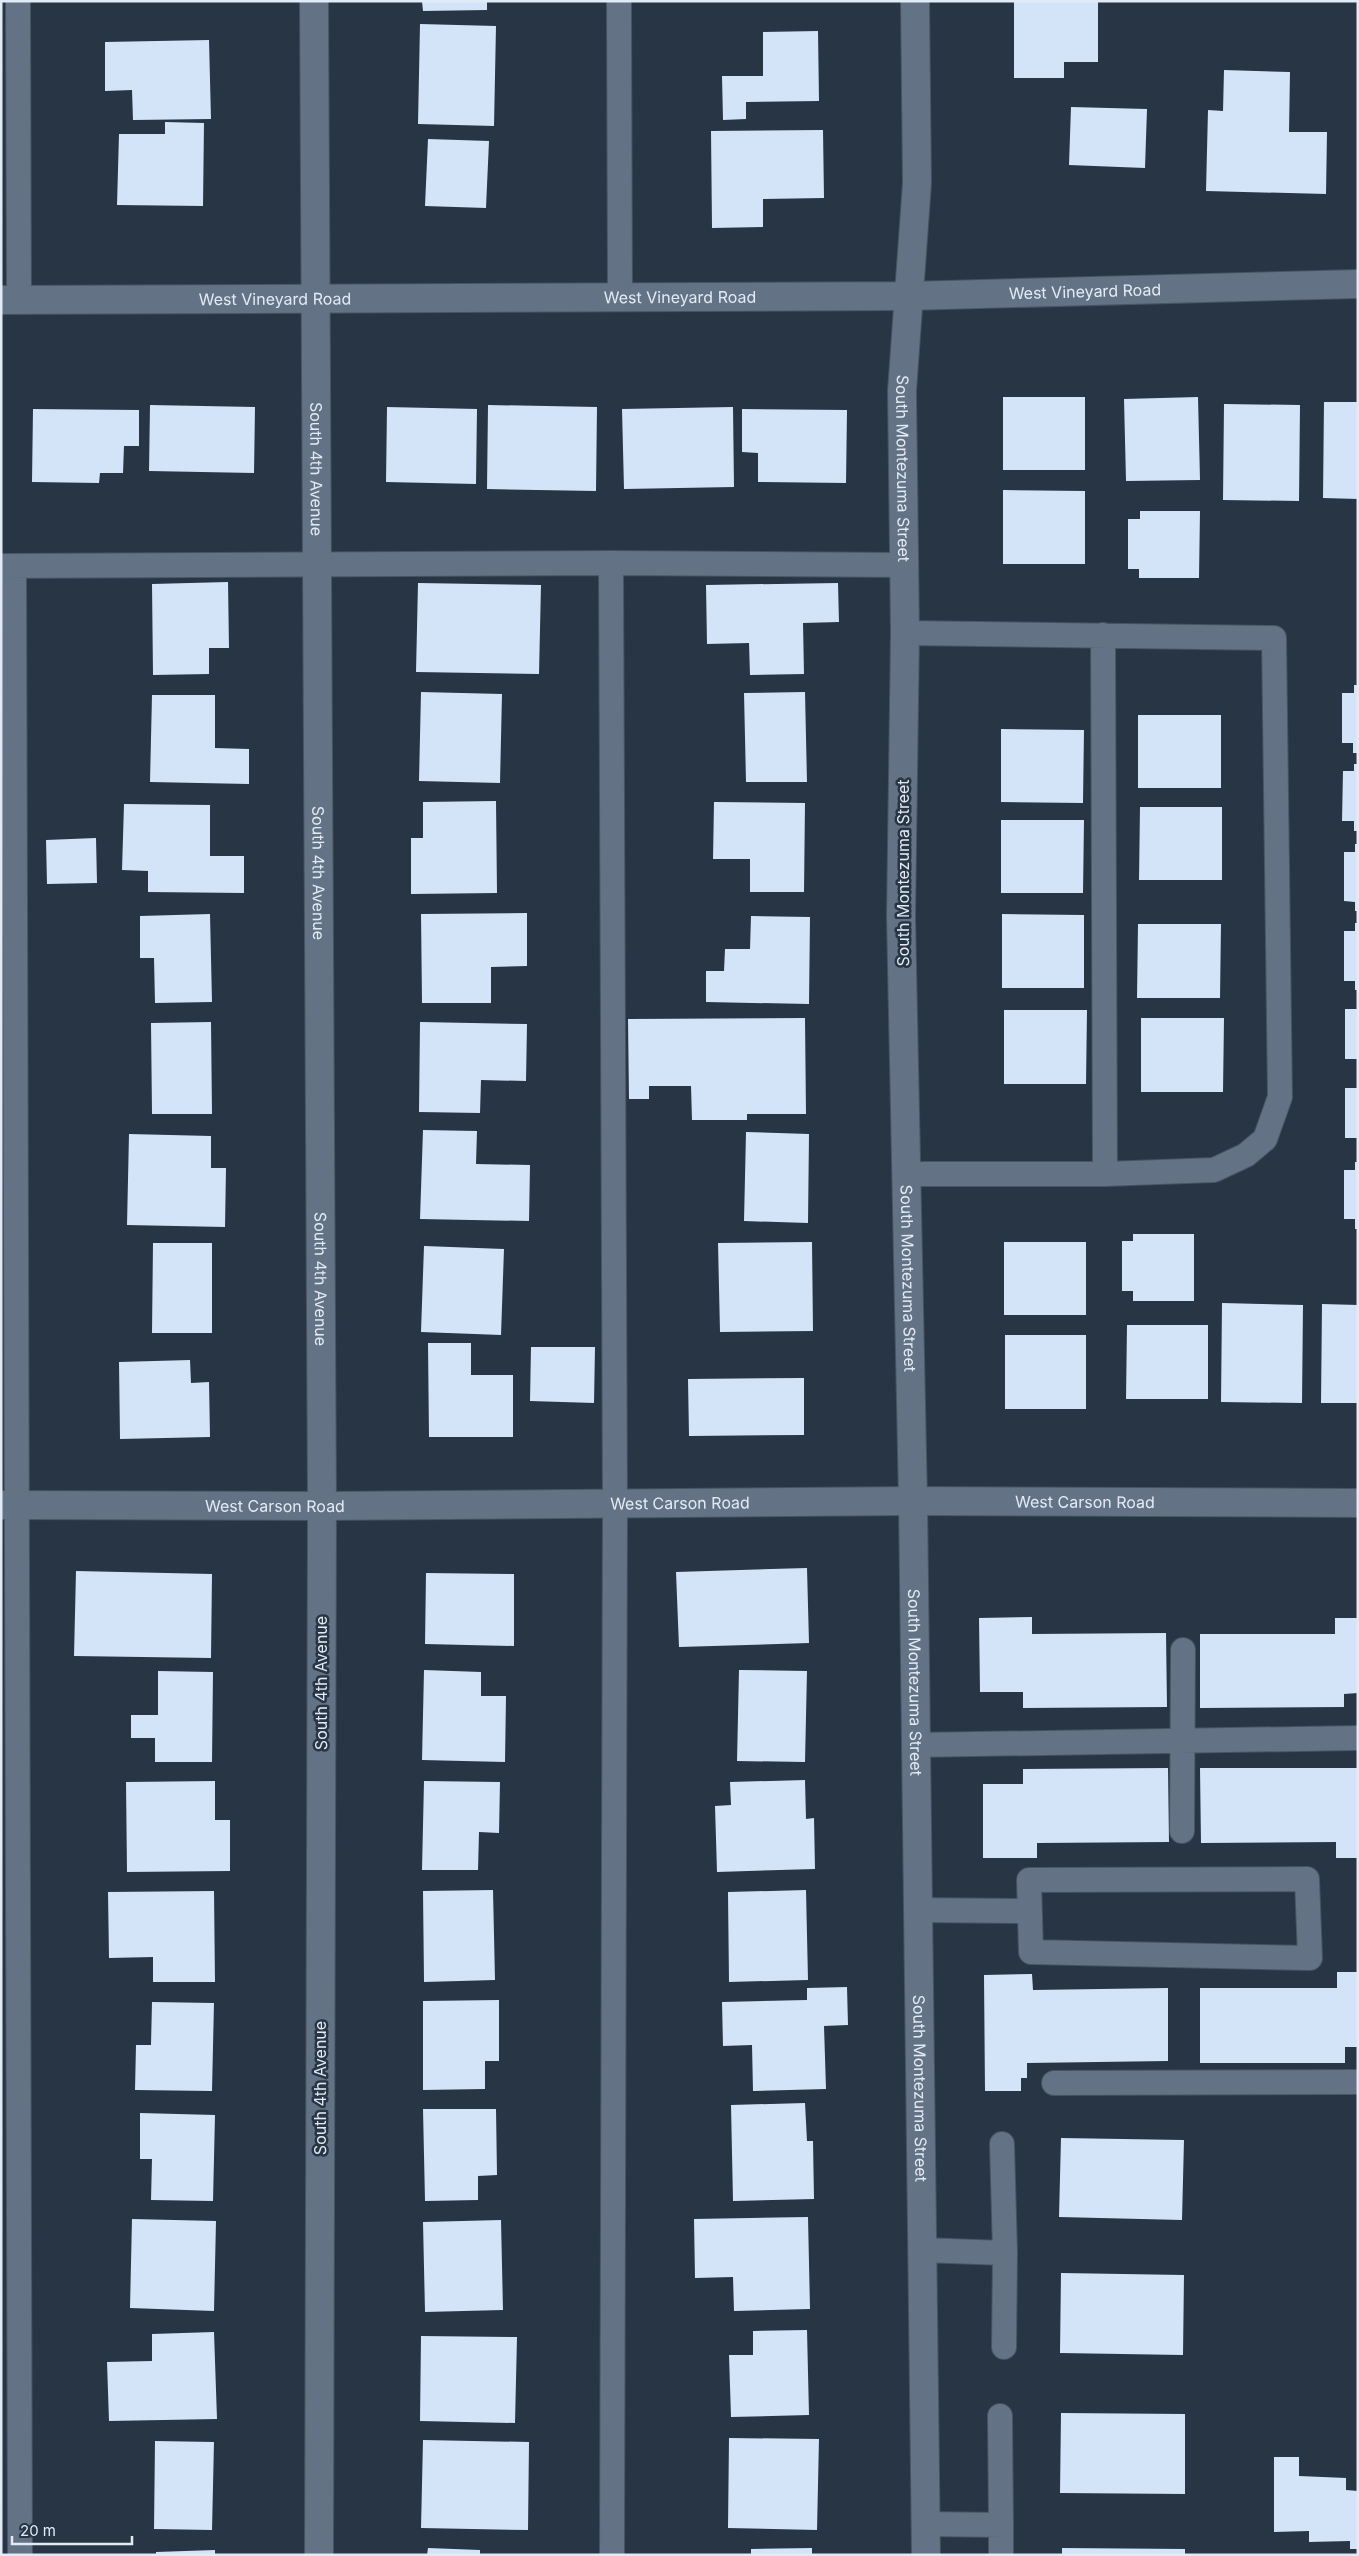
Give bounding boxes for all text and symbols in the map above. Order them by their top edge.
street label: West Vineyard Road [1008,279,1161,303]
street label: West Vineyard Road [604,287,756,307]
street label: West Vineyard Road [199,288,351,309]
street label: South Montezuma Street [892,374,914,562]
street label: South 4th Avenue [306,402,327,536]
street label: South Montezuma Street [893,779,913,967]
street label: South 4th Avenue [308,806,329,940]
street label: South Montezuma Street [897,1185,920,1372]
street label: South 4th Avenue [310,1212,331,1346]
street label: West Carson Road [1015,1491,1155,1512]
street label: West Carson Road [610,1492,750,1514]
street label: West Carson Road [205,1496,345,1516]
street label: South Montezuma Street [904,1589,926,1776]
street label: South 4th Avenue [311,1616,331,1750]
street label: South Montezuma Street [909,1995,931,2182]
street label: South 4th Avenue [310,2021,330,2155]
scale bar [12,2514,132,2546]
text: 20 m [20,2521,56,2540]

